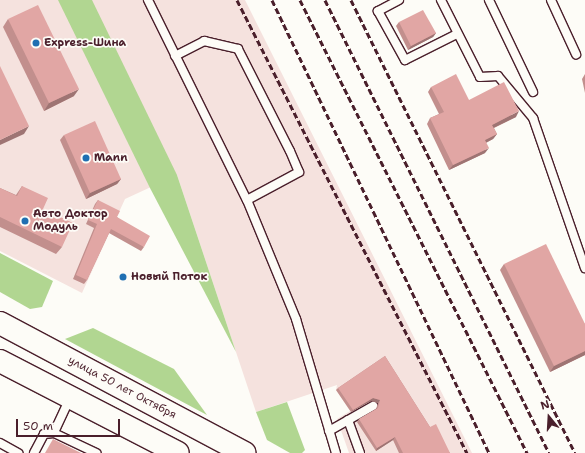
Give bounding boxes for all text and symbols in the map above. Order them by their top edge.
place label: Express-Шина [44,36,126,50]
marker: Express-Шина [31,38,41,48]
place label: Mann [94,151,127,165]
marker: Mann [81,153,91,163]
place label: Авто Доктор Модуль [33,208,108,234]
marker: Авто Доктор Модуль [20,216,30,226]
place label: Новый Поток [131,270,207,284]
marker: Новый Поток [118,272,128,282]
street label: улица 50 лет Октября [66,354,178,422]
north arrow [529,397,569,437]
text: N [539,397,552,414]
scale bar [18,411,122,437]
text: 50 m [23,418,53,434]

